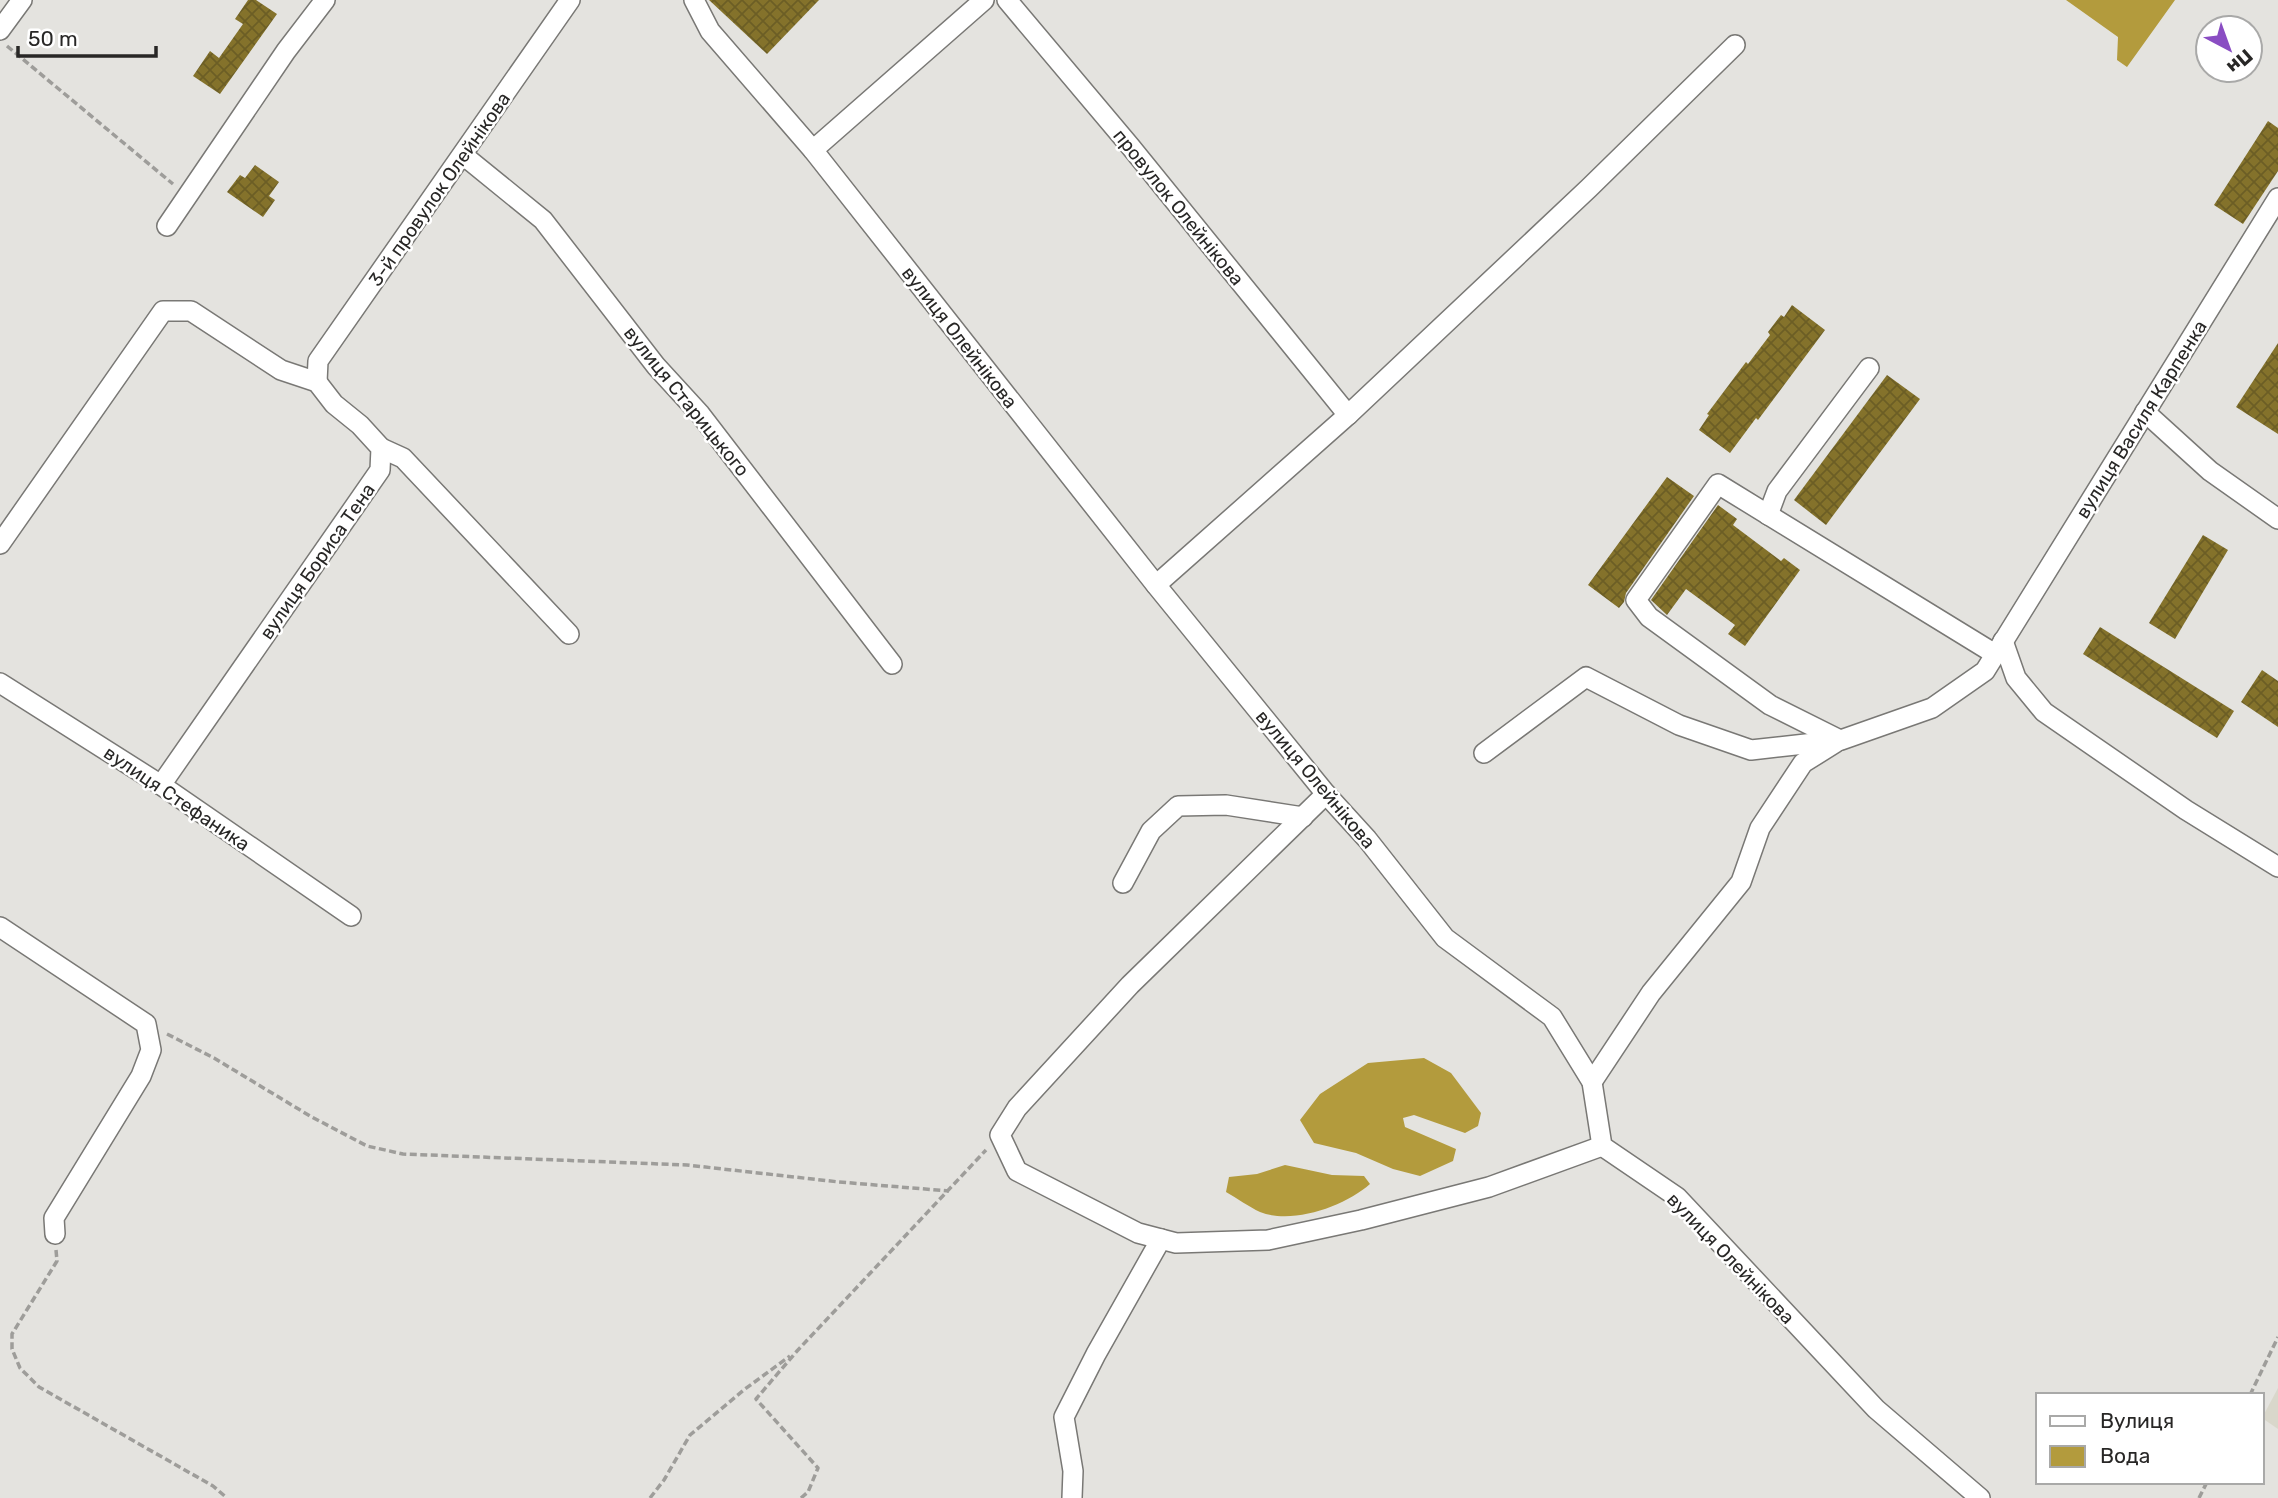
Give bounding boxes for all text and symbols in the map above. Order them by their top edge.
scale bar [18,14,156,58]
north arrow [2194,14,2264,84]
text: 50 m [28,26,78,51]
text: Пн [2222,44,2257,79]
street label: 3-й провулок Олейнікова [364,88,515,291]
street label: провулок Олейнікова [1108,124,1249,290]
street label: вулиця Олейнікова [897,262,1022,413]
street label: вулиця Василя Карпенка [2071,316,2212,523]
street label: вулиця Старицького [619,322,754,481]
street label: вулиця Бориса Тена [255,479,380,644]
street label: вулиця Олейнікова [1251,705,1380,853]
street label: вулиця Стефаника [99,741,254,856]
street label: вулиця Олейнікова [1662,1188,1799,1329]
legend [2036,1393,2264,1484]
text: Вулиця [2100,1408,2174,1433]
text: Вода [2100,1443,2150,1468]

